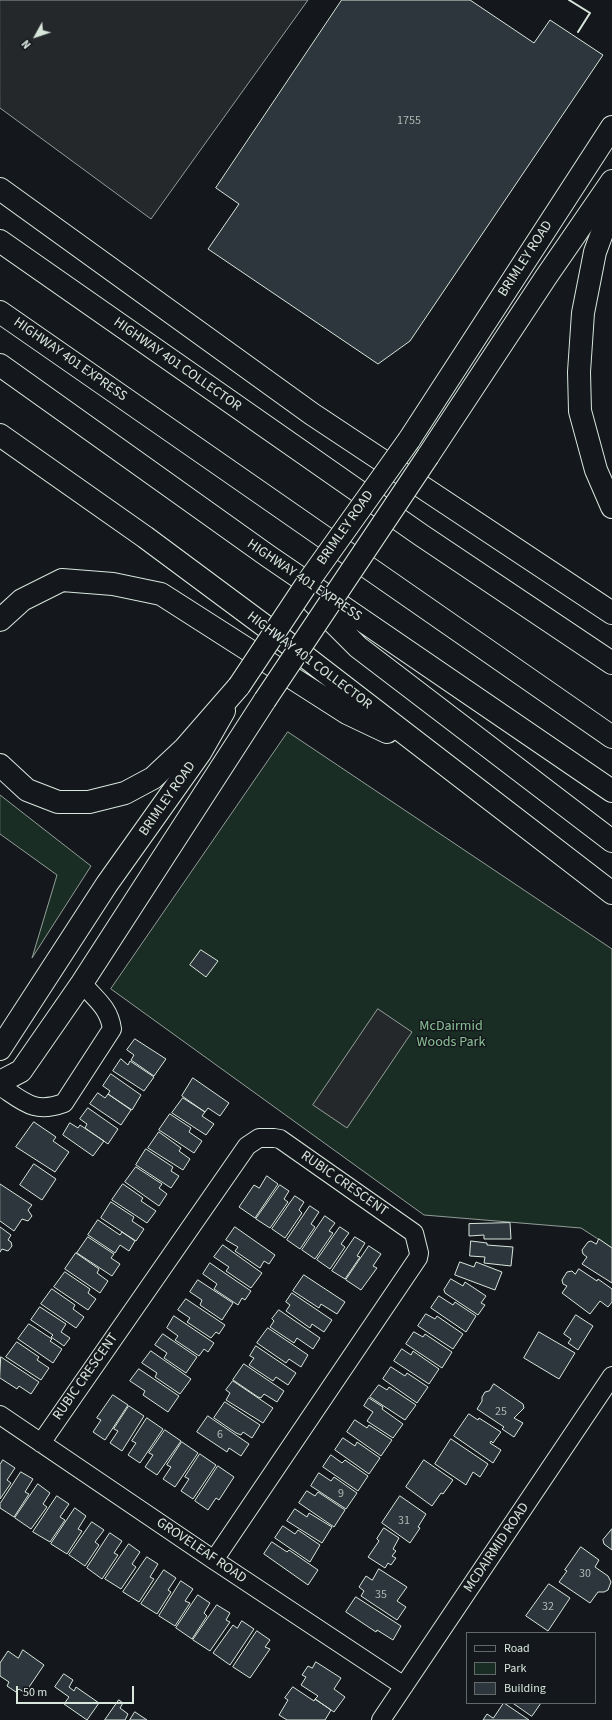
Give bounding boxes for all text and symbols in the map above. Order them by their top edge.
north arrow [16,16,56,56]
text: N [18,36,35,52]
house number: 1755 [397,114,421,128]
street label: BRIMLEY ROAD [495,218,557,300]
street label: HIGHWAY 401 EXPRESS [10,314,130,406]
street label: HIGHWAY 401 COLLECTOR [110,314,244,416]
street label: BRIMLEY ROAD [314,488,378,568]
street label: HIGHWAY 401 EXPRESS [243,536,365,626]
street label: HIGHWAY 401 COLLECTOR [243,608,375,714]
street label: BRIMLEY ROAD [136,759,200,839]
park label: McDairmid Woods Park [417,1019,485,1052]
street label: RUBIC CRESCENT [297,1148,391,1220]
street label: RUBIC CRESCENT [50,1330,122,1424]
house number: 25 [495,1405,507,1419]
house number: 6 [217,1428,223,1442]
house number: 9 [338,1487,344,1501]
street label: MCDAIRMID ROAD [461,1500,533,1596]
house number: 31 [398,1514,410,1528]
street label: GROVELEAF ROAD [153,1515,249,1587]
house number: 30 [579,1567,591,1581]
house number: 35 [375,1588,387,1602]
house number: 32 [542,1600,554,1614]
legend [466,1632,596,1704]
text: Road [504,1640,530,1657]
text: Park [504,1660,526,1677]
scale bar [18,1678,136,1704]
text: Building [504,1680,546,1697]
text: 50 m [23,1684,47,1701]

